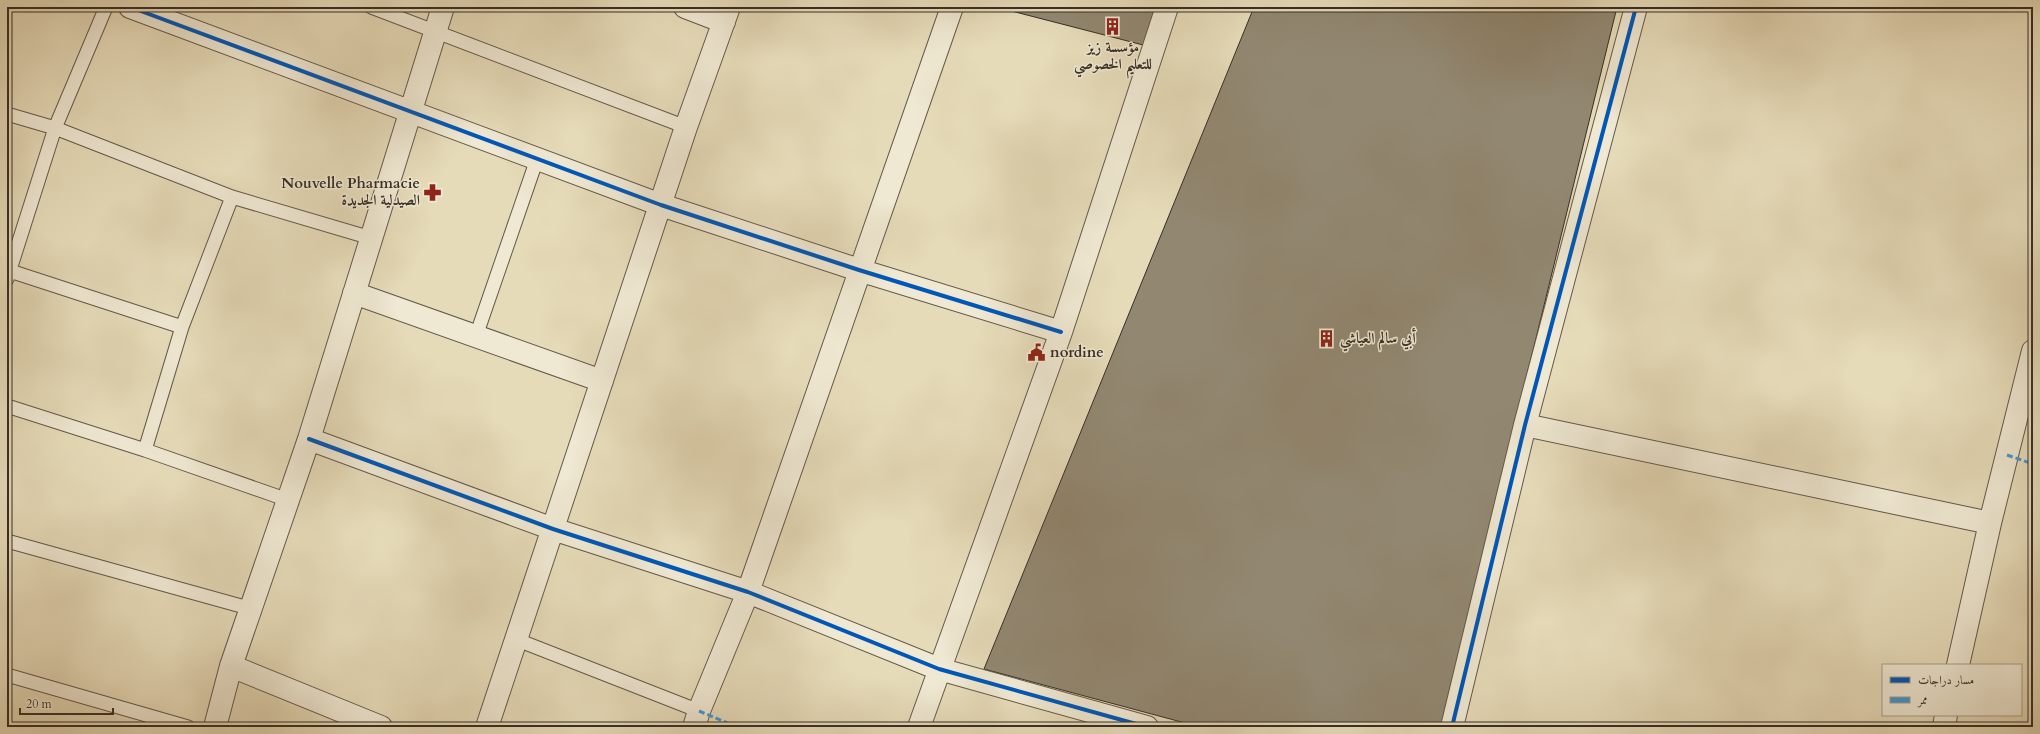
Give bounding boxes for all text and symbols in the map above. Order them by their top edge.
building icon: مؤسسة زيز للتعليم الخصوصي [1103,16,1123,36]
place label: مؤسسة زيز للتعليم الخصوصي [1074,37,1152,79]
place label: Nouvelle Pharmacie الصيدلية الجديدة [281,173,420,210]
pharmacy icon: Nouvelle Pharmacie الصيدلية الجديدة [423,182,443,202]
place label: أبي سالم العياشي [1340,327,1416,352]
building icon: أبي سالم العياشي [1317,328,1337,348]
public building icon: nordine [1027,342,1047,362]
place label: nordine [1050,342,1104,362]
legend [1882,664,2022,716]
text: مسار دراجات [1918,672,1974,688]
scale bar [20,690,113,716]
text: ممر [1916,692,1928,708]
text: 20 m [26,696,53,712]

